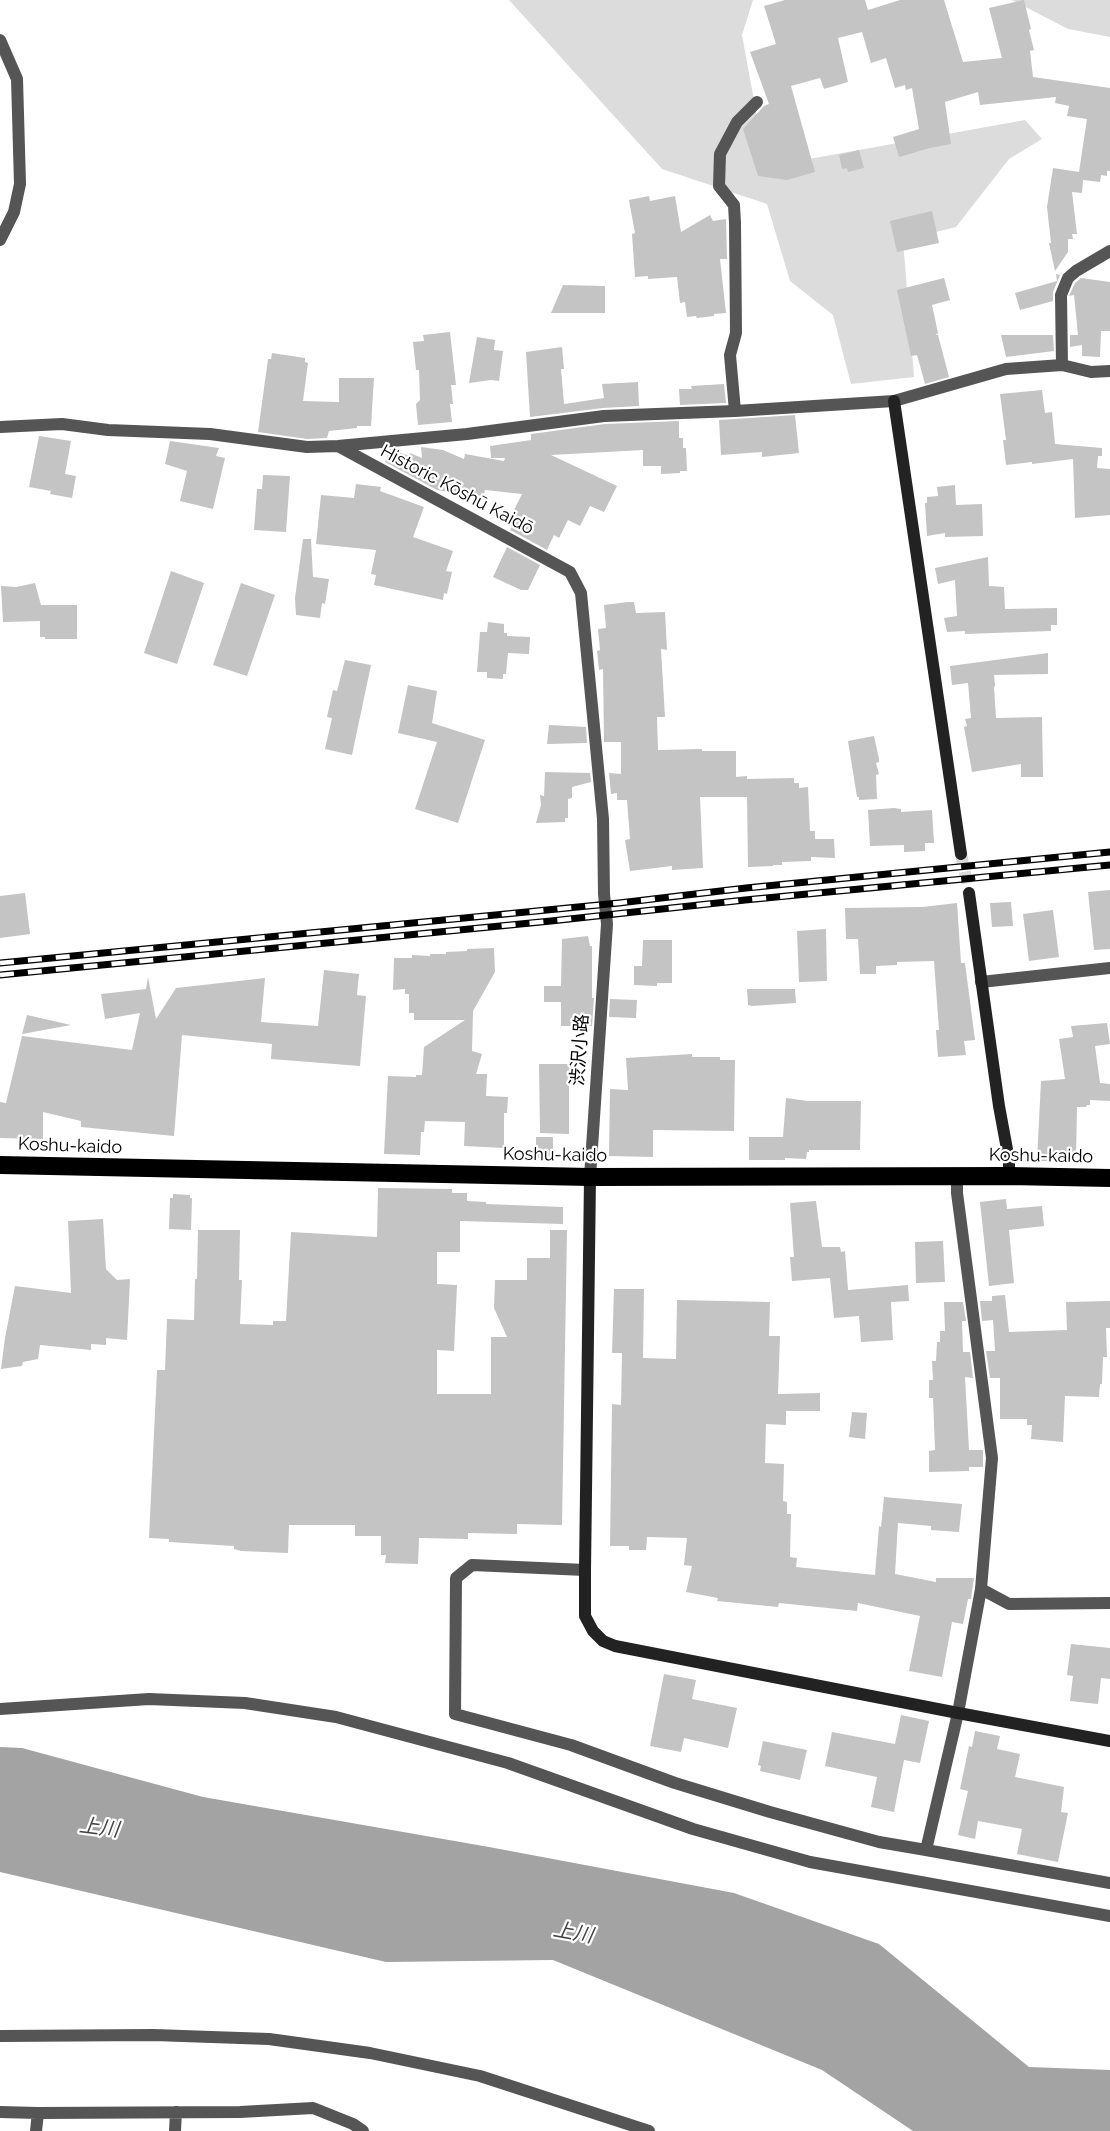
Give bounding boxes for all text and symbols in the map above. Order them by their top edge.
street label: Historic Kōshū Kaidō [377,440,537,540]
street label: 渋沢小路 [567,1013,593,1087]
street label: Koshu-kaido [17,1133,123,1159]
street label: Koshu-kaido [503,1143,607,1167]
street label: Koshu-kaido [989,1144,1093,1168]
water label: 上川 [78,1814,120,1842]
water label: 上川 [551,1918,595,1948]

